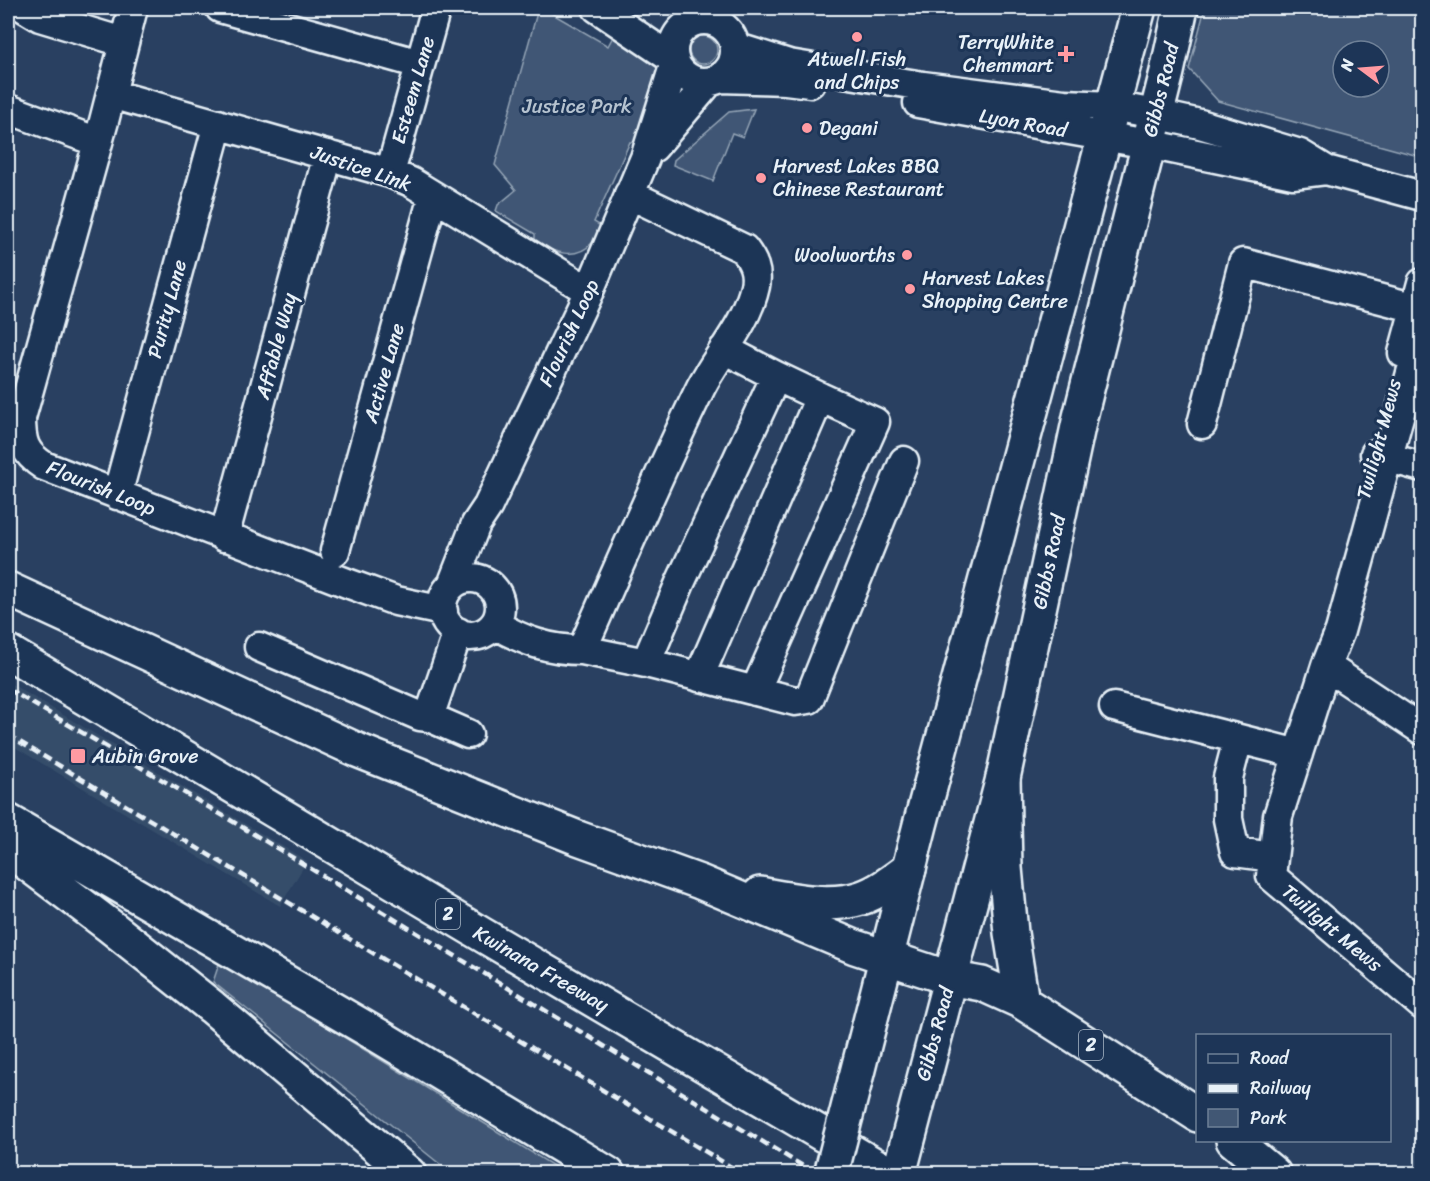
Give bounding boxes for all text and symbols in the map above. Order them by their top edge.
place label: TerryWhite Chemmart [958,25,1054,83]
marker: Atwell Fish and Chips [850,30,864,44]
street label: Esteem Lane [381,32,445,148]
street label: Gibbs Road [1132,38,1190,141]
north arrow [1331,39,1391,99]
place label: Atwell Fish and Chips [807,42,906,100]
marker: TerryWhite Chemmart [1059,47,1073,61]
text: N [1331,55,1363,75]
park label: Justice Park [521,89,632,124]
street label: Lyon Road [976,98,1071,148]
place label: Degani [819,111,878,146]
marker: Degani [800,121,814,135]
street label: Justice Link [305,134,416,202]
place label: Harvest Lakes BBQ Chinese Restaurant [773,149,945,207]
marker: Harvest Lakes BBQ Chinese Restaurant [754,171,768,185]
place label: Woolworths [794,238,896,273]
marker: Woolworths [900,248,914,262]
street label: Purity Lane [137,256,197,362]
place label: Harvest Lakes Shopping Centre [922,261,1068,319]
street label: Flourish Loop [529,273,609,393]
marker: Harvest Lakes Shopping Centre [903,282,917,296]
street label: Affable Way [245,288,307,404]
street label: Active Lane [353,319,415,428]
street label: Twilight Mews [1346,374,1412,503]
street label: Flourish Loop [41,450,161,526]
street label: Gibbs Road [1022,510,1076,613]
place label: Aubin Grove [91,739,198,774]
marker: Aubin Grove [69,747,87,765]
street label: Twilight Mews [1273,875,1391,982]
road number: 2 [436,899,460,929]
street label: Kwinana Freeway [466,916,616,1023]
street label: Gibbs Road [906,982,965,1085]
road number: 2 [1079,1030,1103,1060]
legend [1196,1034,1391,1142]
text: Road [1250,1042,1290,1074]
text: Railway [1250,1072,1312,1104]
text: Park [1250,1102,1287,1134]

